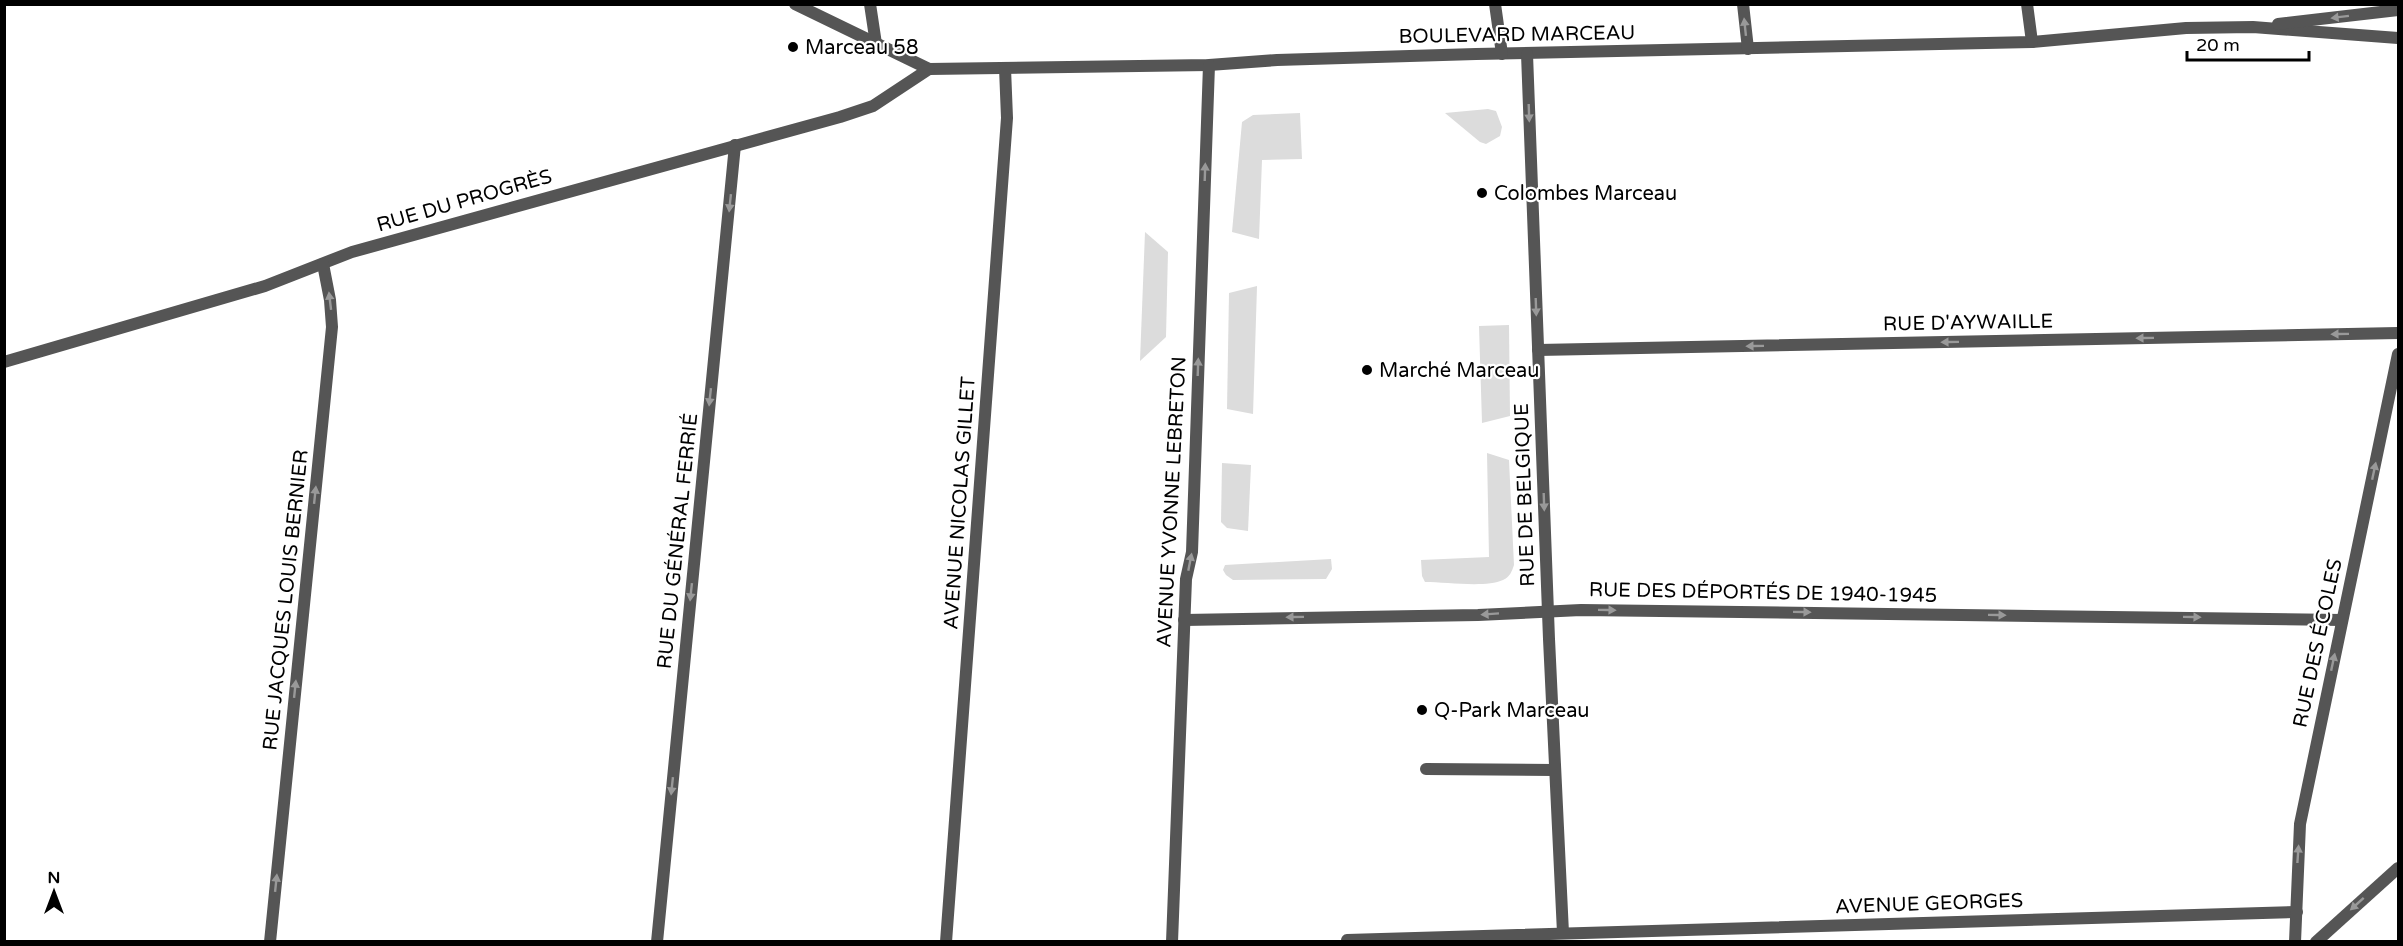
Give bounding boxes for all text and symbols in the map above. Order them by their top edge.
one-way arrow [2331,12,2350,21]
one-way arrow [1740,17,1750,36]
street label: BOULEVARD MARCEAU [1398,21,1636,49]
scale bar [2187,24,2308,62]
text: 20 m [2196,34,2240,56]
place label: Marceau 58 [805,36,918,60]
marker: Marceau 58 [786,40,800,54]
one-way arrow [1524,103,1533,122]
one-way arrow [1201,162,1210,181]
street label: RUE DU PROGRÈS [374,164,555,237]
place label: Colombes Marceau [1494,182,1677,206]
marker: Colombes Marceau [1475,186,1489,200]
one-way arrow [725,194,735,213]
one-way arrow [326,292,335,311]
one-way arrow [1532,298,1541,317]
street label: RUE D'AYWAILLE [1883,310,2053,336]
one-way arrow [2331,329,2350,339]
one-way arrow [2136,333,2155,343]
one-way arrow [1941,338,1960,347]
one-way arrow [1746,342,1765,351]
street label: AVENUE YVONNE LEBRETON [1152,356,1192,648]
one-way arrow [1194,357,1203,376]
place label: Marché Marceau [1379,359,1539,383]
marker: Marché Marceau [1360,363,1374,377]
street label: AVENUE NICOLAS GILLET [939,376,981,630]
one-way arrow [705,388,715,407]
street label: RUE DE BELGIQUE [1510,403,1540,587]
street label: RUE DU GÉNÉRAL FERRIÉ [652,412,703,670]
street label: RUE JACQUES LOUIS BERNIER [258,449,314,752]
one-way arrow [2369,462,2379,480]
one-way arrow [310,486,320,505]
one-way arrow [1539,493,1549,512]
one-way arrow [1186,552,1195,571]
street label: RUE DES ÉCOLES [2287,557,2348,730]
street label: RUE DES DÉPORTÉS DE 1940-1945 [1589,577,1937,608]
one-way arrow [686,582,696,601]
one-way arrow [1597,605,1616,615]
one-way arrow [1792,608,1811,617]
one-way arrow [1480,609,1499,619]
one-way arrow [1987,610,2006,620]
one-way arrow [1285,612,1304,622]
one-way arrow [2182,613,2201,622]
one-way arrow [2329,652,2338,671]
one-way arrow [290,680,300,699]
place label: Q-Park Marceau [1434,699,1589,723]
marker: Q-Park Marceau [1415,703,1429,717]
one-way arrow [667,776,677,795]
one-way arrow [2294,844,2303,863]
north arrow [24,862,84,922]
text: N [48,868,60,888]
one-way arrow [271,874,281,893]
street label: AVENUE GEORGES [1835,889,2024,919]
one-way arrow [2350,897,2365,910]

